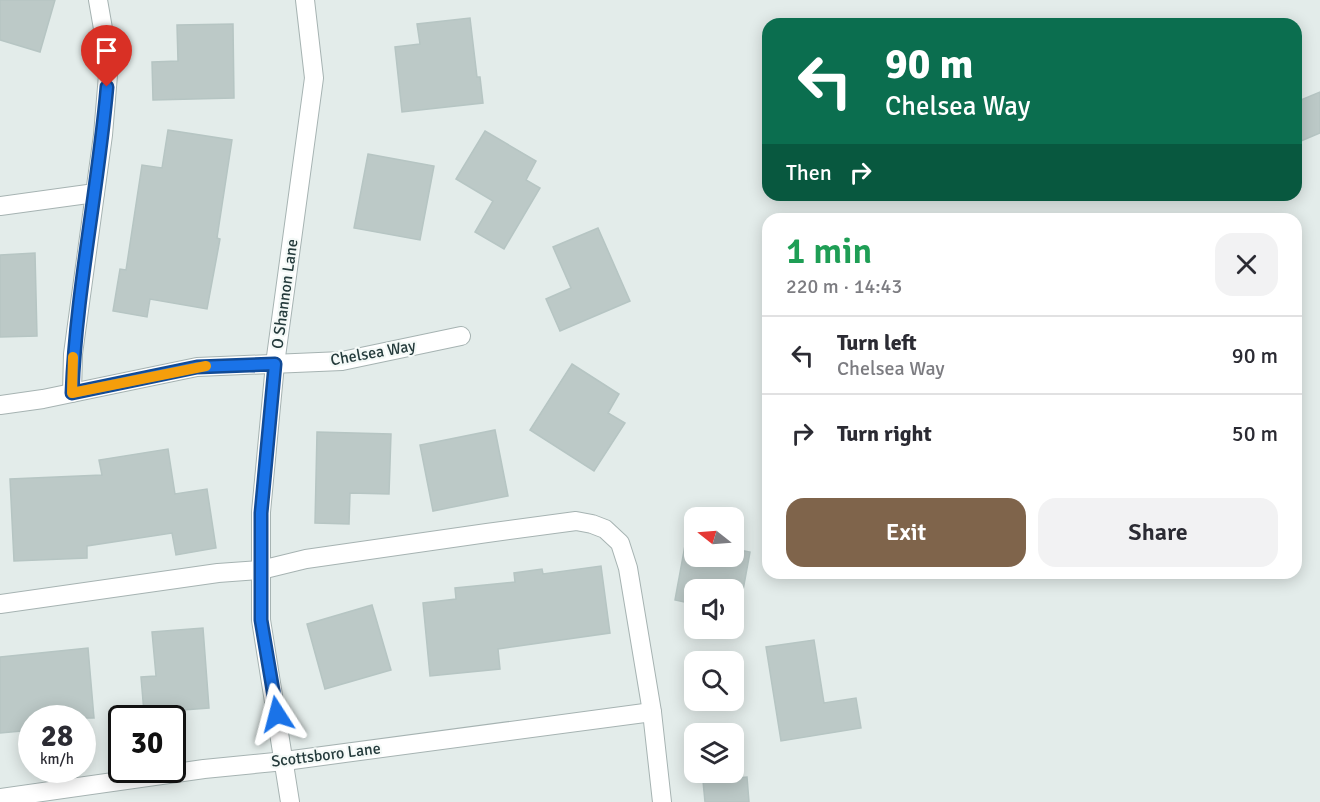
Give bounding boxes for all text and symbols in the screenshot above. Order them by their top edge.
pin [81,25,132,87]
icon: arrive [90,34,123,67]
text: 90 m [885,39,974,90]
icon: left [786,42,864,120]
text: Chelsea Way [885,90,1030,123]
icon: right [844,156,877,189]
text: Then [786,159,832,186]
text: 1 min [786,229,872,274]
button: close [1215,233,1278,296]
street label: O Shannon Lane [267,238,303,350]
text: 220 m · 14:43 [786,274,902,299]
text: Turn left [837,329,917,356]
street label: Chelsea Way [329,336,418,370]
icon: left [786,339,819,372]
text: 90 m [1232,342,1278,369]
text: Chelsea Way [837,356,945,381]
icon: right [786,417,819,450]
text: Turn right [837,420,932,447]
text: 50 m [1232,420,1278,447]
button: Exit [786,498,1026,567]
button: Share [1038,498,1278,567]
north arrow [684,507,744,567]
map controls [684,507,744,783]
button: sound [684,579,744,639]
button: search [684,651,744,711]
position arrow [245,682,309,746]
speed limit sign: 30 [108,705,186,783]
text: 28 [41,718,73,755]
button: layers [684,723,744,783]
street label: Scottsboro Lane [270,738,382,772]
text: km/h [40,750,74,768]

